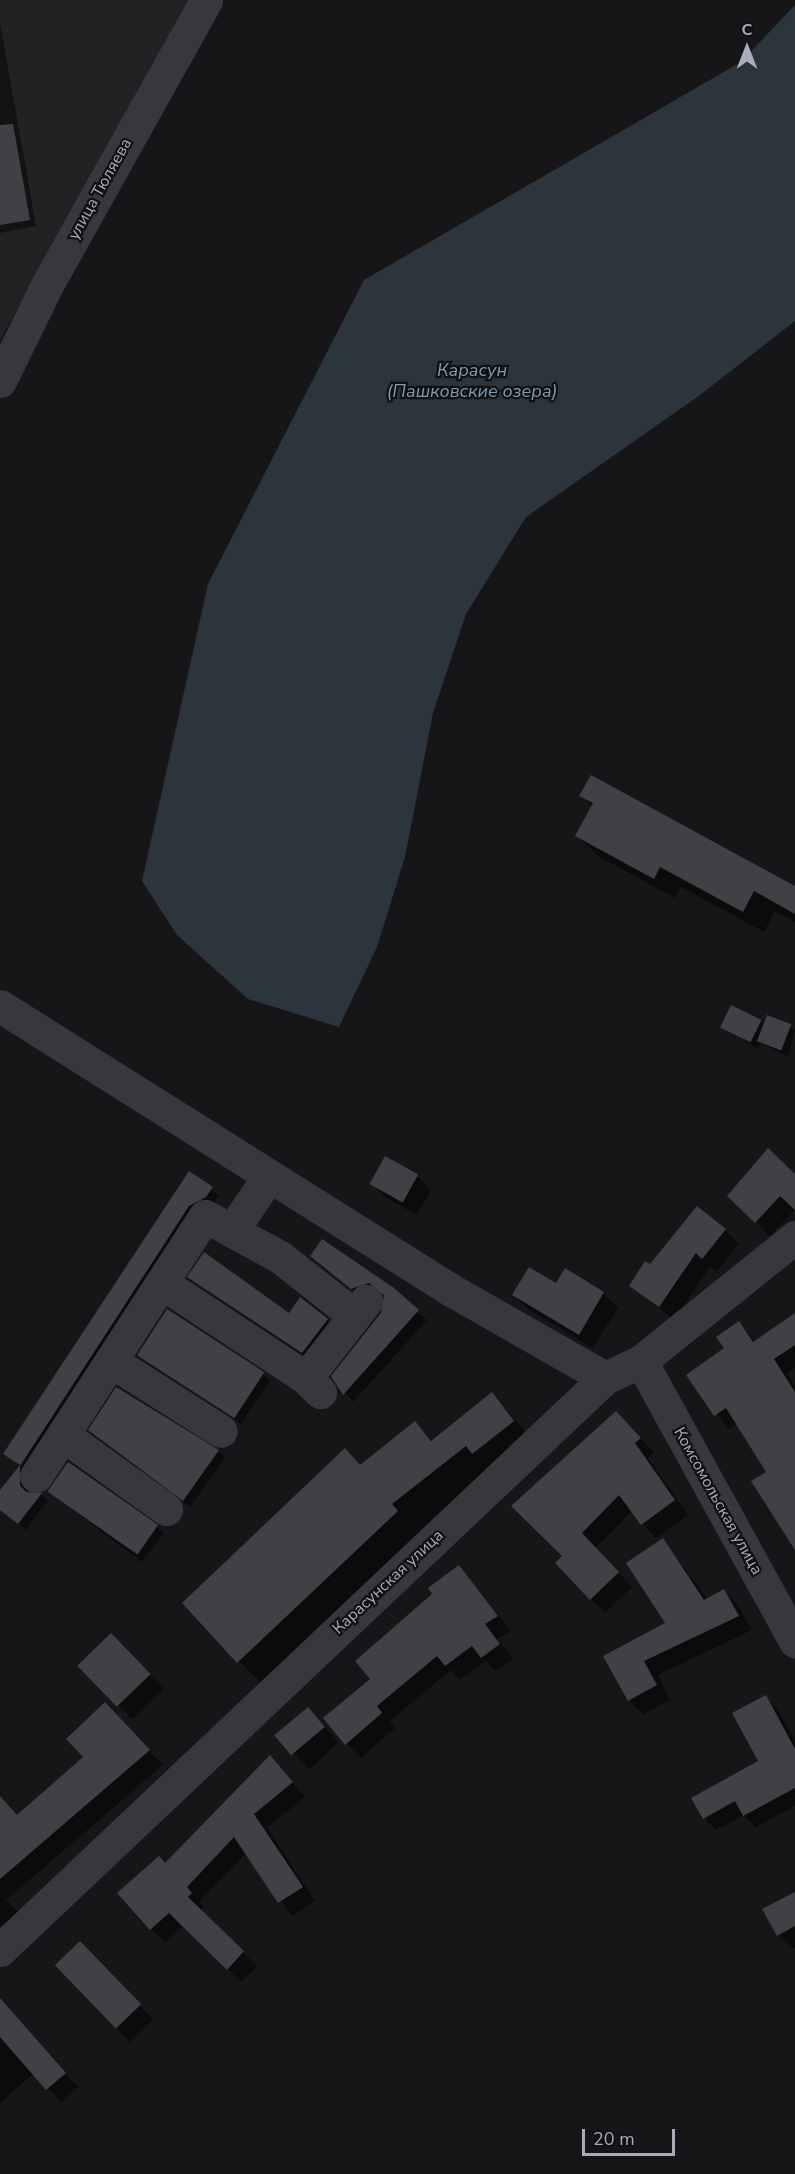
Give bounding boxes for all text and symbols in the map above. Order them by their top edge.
north arrow [717,18,777,78]
text: С [742,19,752,41]
street label: улица Тюляева [64,135,136,243]
water label: Карасун (Пашковские озера) [387,360,557,403]
street label: Комсомольская улица [669,1424,767,1578]
street label: Карасунская улица [329,1526,447,1638]
scale bar [585,2117,678,2155]
text: 20 m [593,2127,635,2151]

